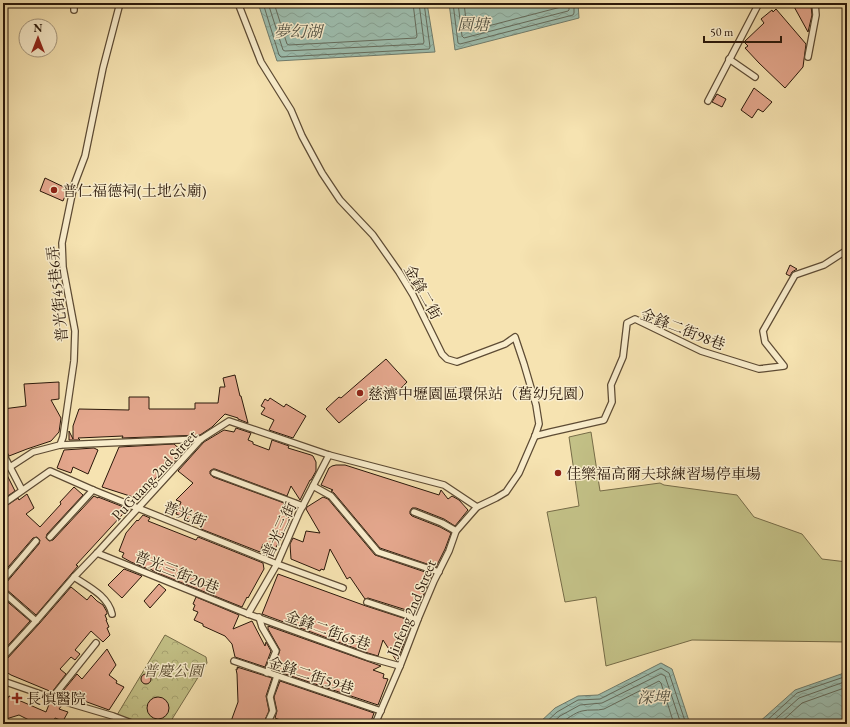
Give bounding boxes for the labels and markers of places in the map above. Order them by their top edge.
place label: 普仁福德祠(土地公廟) [62,181,207,200]
marker: 普仁福德祠(土地公廟) [49,185,59,195]
place label: 慈濟中壢園區環保站（舊幼兒園） [368,384,593,403]
marker: 慈濟中壢園區環保站（舊幼兒園） [355,388,365,398]
place label: 佳樂福高爾夫球練習場停車場 [566,464,761,483]
marker: 佳樂福高爾夫球練習場停車場 [553,468,563,478]
place label: 長慎醫院 [26,689,86,708]
marker: 長慎醫院 [11,692,23,704]

